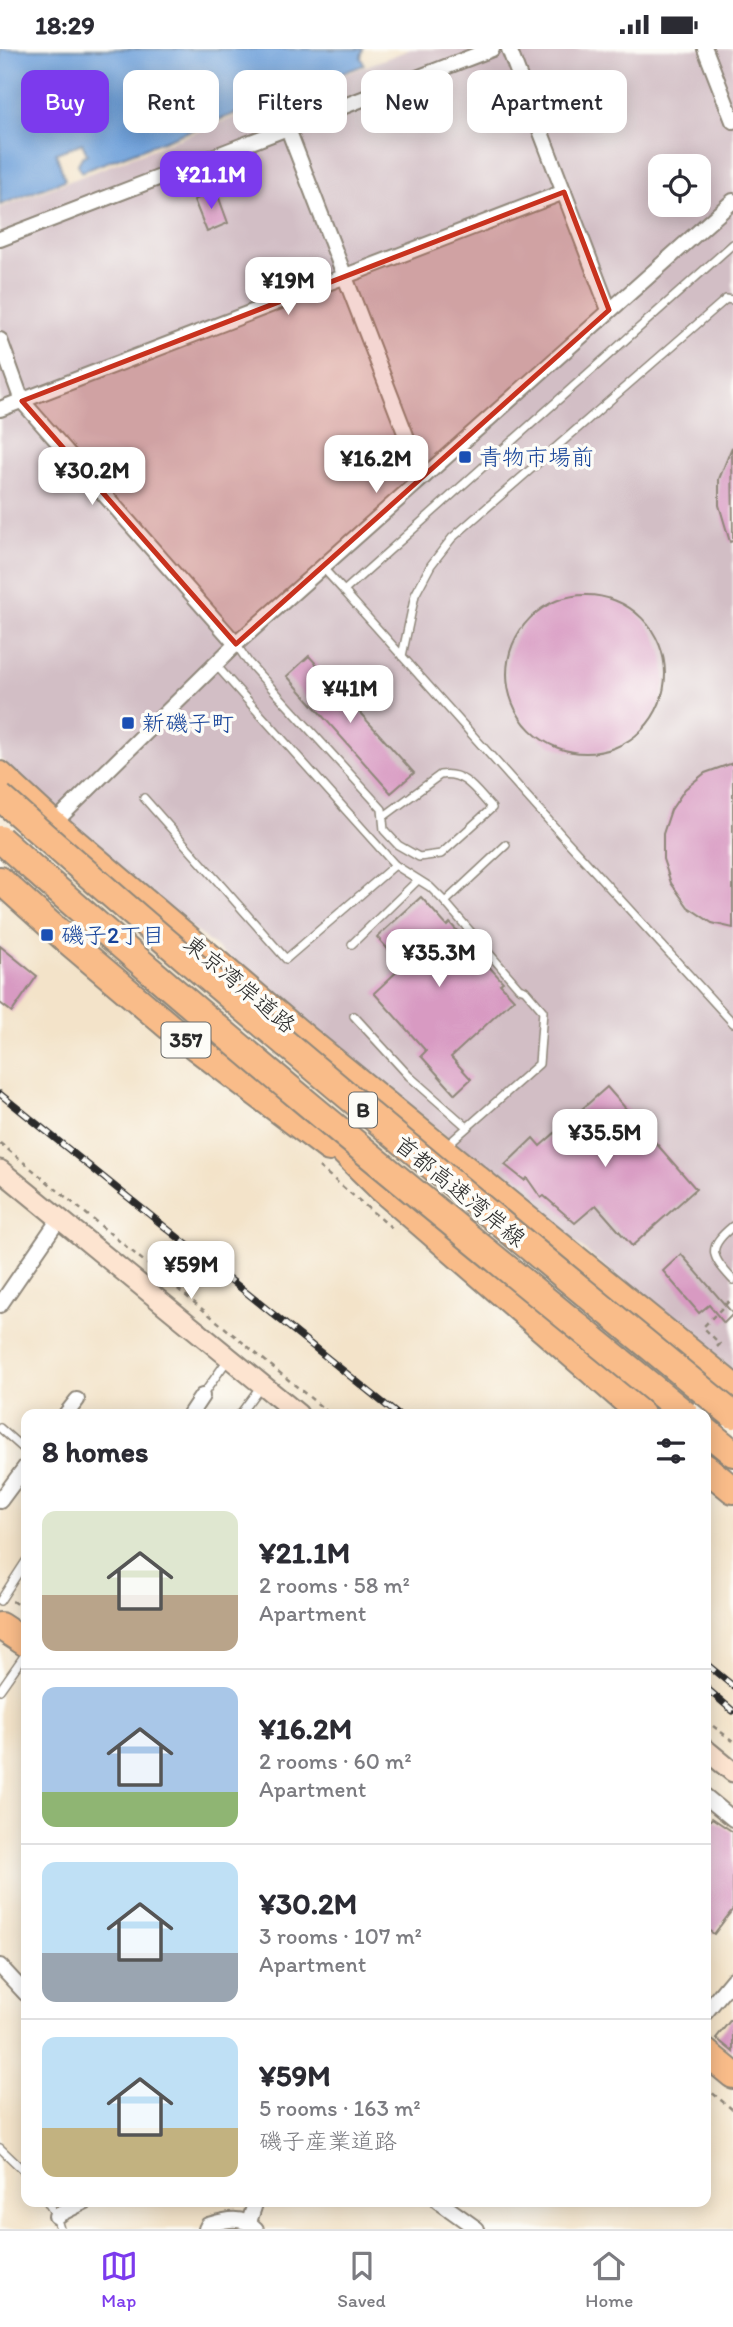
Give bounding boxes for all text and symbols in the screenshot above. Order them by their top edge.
text: 18:29 [35,9,95,41]
chip: Buy [21,70,109,133]
chip: Rent [123,70,219,133]
chip: Filters [233,70,347,133]
chip: New [361,70,453,133]
chip: Apartment [467,70,627,133]
pin: ¥21.1M [154,151,268,211]
map controls [648,154,711,217]
button: locate [648,154,711,217]
text: ¥21.1M [176,160,246,188]
pin: ¥19M [247,257,329,317]
text: ¥19M [261,266,315,294]
pin: ¥16.2M [319,435,433,495]
place label: 青物市場前 [479,443,594,471]
text: ¥16.2M [340,444,412,472]
pin: ¥30.2M [35,447,149,507]
marker: 青物市場前 [457,449,473,465]
text: ¥30.2M [54,456,130,484]
pin: ¥41M [309,665,391,725]
text: ¥41M [322,674,378,702]
place label: 新磯子町 [142,709,234,737]
marker: 新磯子町 [120,715,136,731]
place label: 磯子2丁目 [61,921,165,949]
marker: 磯子2丁目 [39,927,55,943]
street label: 東京湾岸道路 [178,929,302,1039]
pin: ¥35.3M [382,929,496,989]
text: ¥35.3M [402,938,476,966]
road number: 357 [162,1023,210,1058]
road number: B [349,1093,377,1127]
pin: ¥35.5M [548,1109,662,1169]
text: ¥35.5M [568,1118,642,1146]
street label: 首都高速湾岸線 [389,1129,531,1253]
pin: ¥59M [150,1241,232,1301]
text: ¥59M [163,1250,219,1278]
icon: filters [652,1432,690,1470]
text: 8 homes [42,1433,149,1470]
text: ¥21.1M [259,1534,350,1571]
icon: home [98,1539,182,1623]
text: 2 rooms · 58 m² [259,1571,410,1599]
text: Apartment [259,1599,366,1627]
text: ¥16.2M [259,1710,352,1747]
icon: home [98,1715,182,1799]
text: 2 rooms · 60 m² [259,1747,412,1775]
text: Apartment [259,1775,366,1803]
text: ¥30.2M [259,1885,357,1922]
icon: home [98,1890,182,1974]
text: 3 rooms · 107 m² [259,1922,422,1950]
text: Apartment [259,1950,366,1978]
text: ¥59M [259,2057,331,2094]
icon: home [98,2065,182,2149]
text: 5 rooms · 163 m² [259,2094,421,2122]
text: 磯子産業道路 [259,2127,397,2155]
tab: Map [100,2247,138,2312]
tab: Saved [337,2247,386,2312]
tab: Home [585,2247,633,2312]

